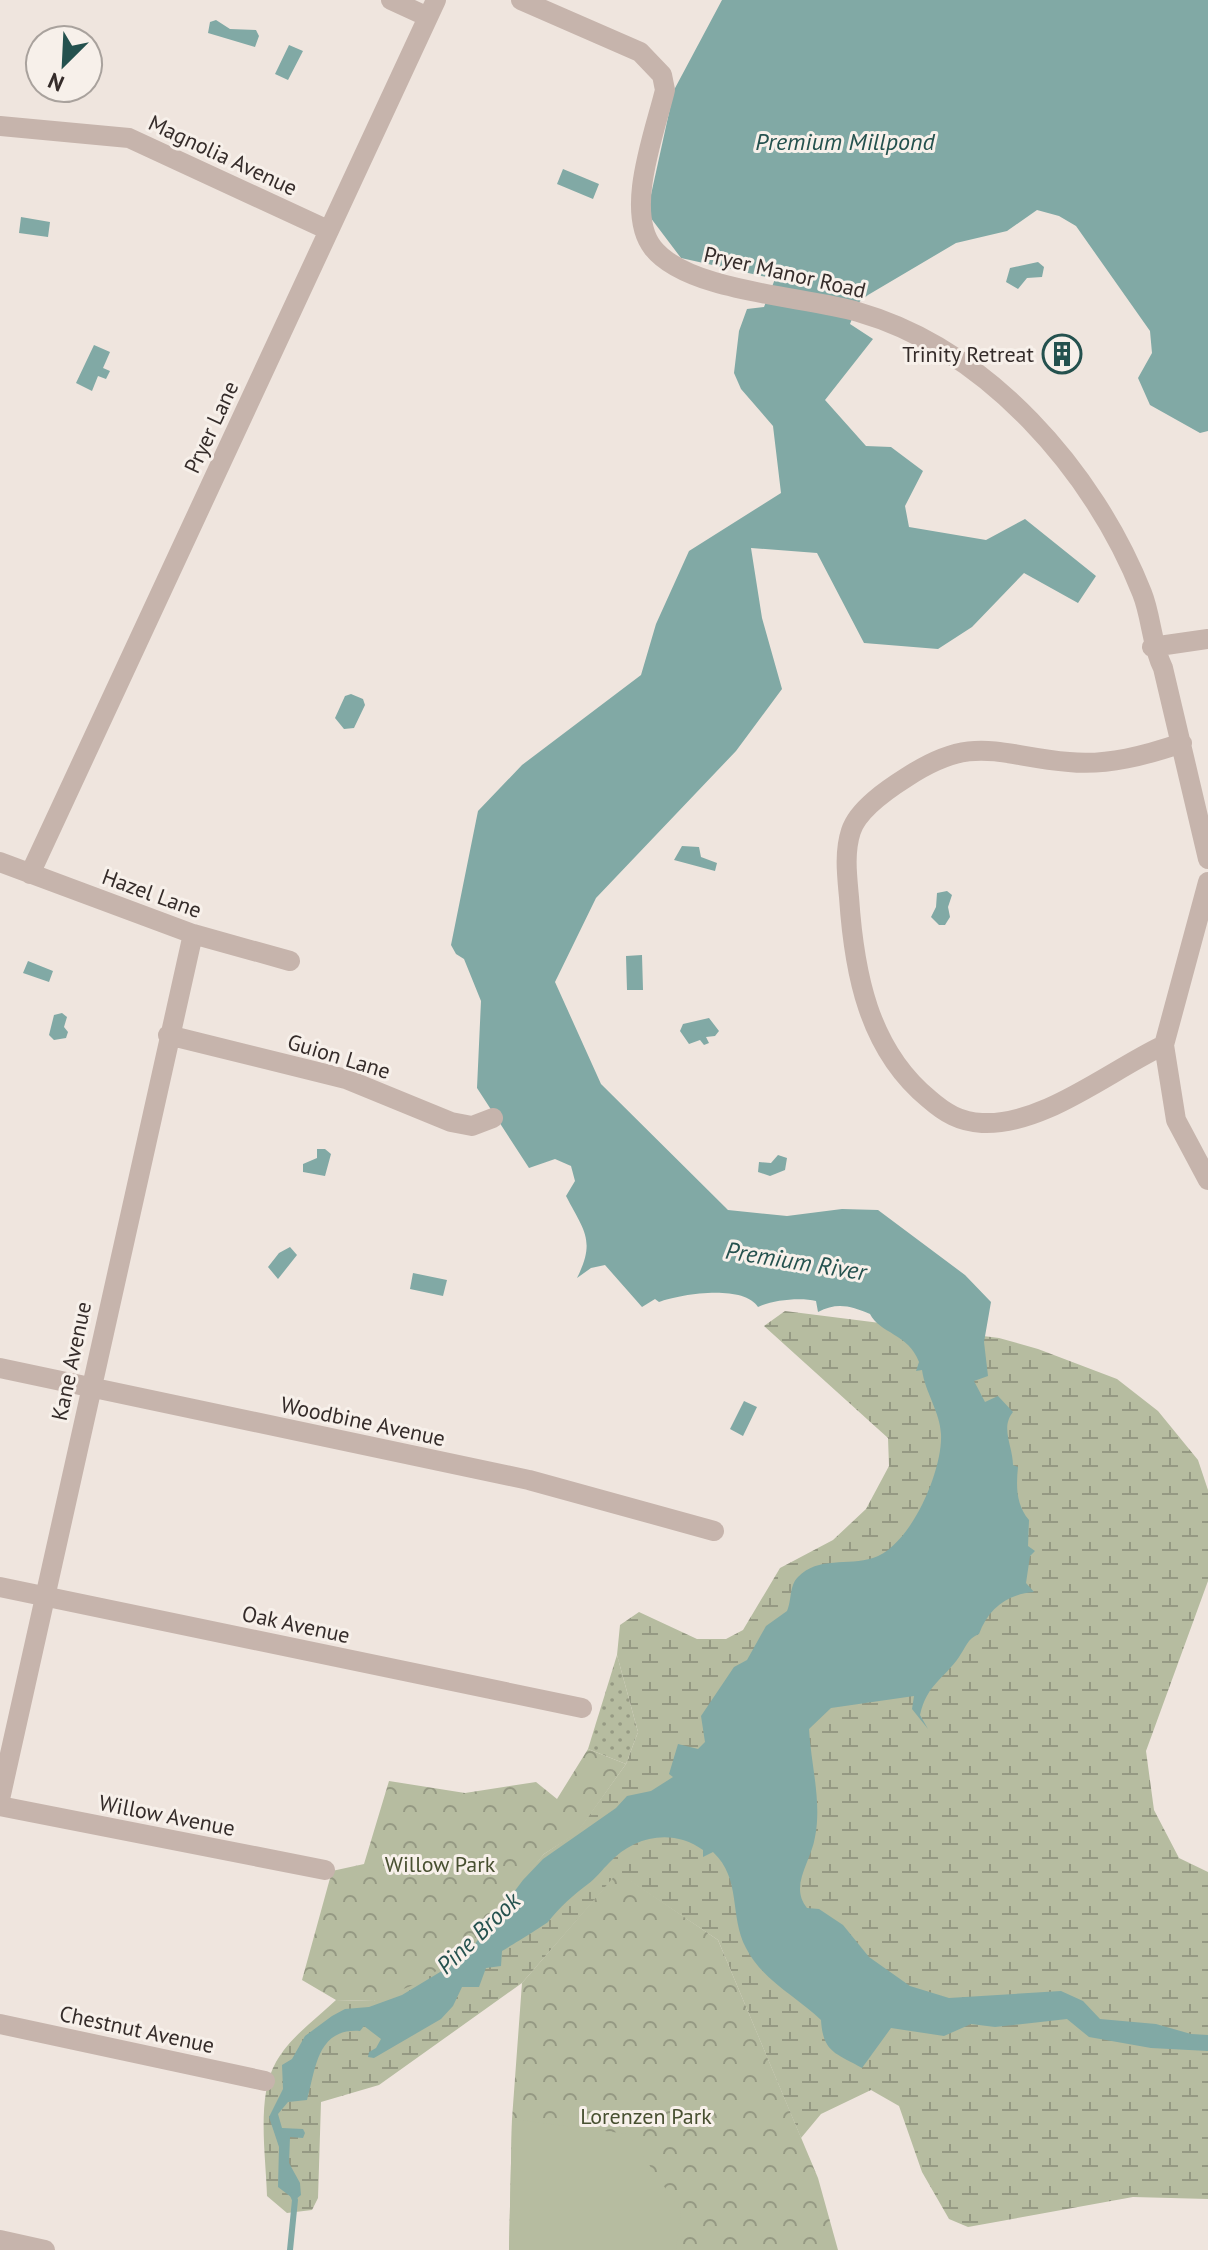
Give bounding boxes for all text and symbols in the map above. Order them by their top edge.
north arrow [24,24,104,104]
text: N [44,67,68,98]
street label: Magnolia Avenue [144,108,302,202]
water label: Premium Millpond [755,126,935,157]
street label: Pryer Manor Road [701,240,869,304]
building icon: Trinity Retreat [1041,333,1083,375]
place label: Trinity Retreat [902,340,1035,368]
street label: Pryer Lane [177,376,245,478]
street label: Hazel Lane [98,862,206,924]
street label: Guion Lane [284,1027,394,1085]
water label: Premium River [723,1235,871,1288]
street label: Kane Avenue [45,1299,97,1423]
street label: Woodbine Avenue [278,1390,448,1452]
street label: Oak Avenue [239,1599,353,1649]
street label: Willow Avenue [97,1788,237,1842]
park label: Willow Park [385,1850,496,1878]
water label: Pine Brook [430,1885,527,1981]
street label: Chestnut Avenue [57,1999,217,2059]
park label: Lorenzen Park [580,2102,712,2130]

